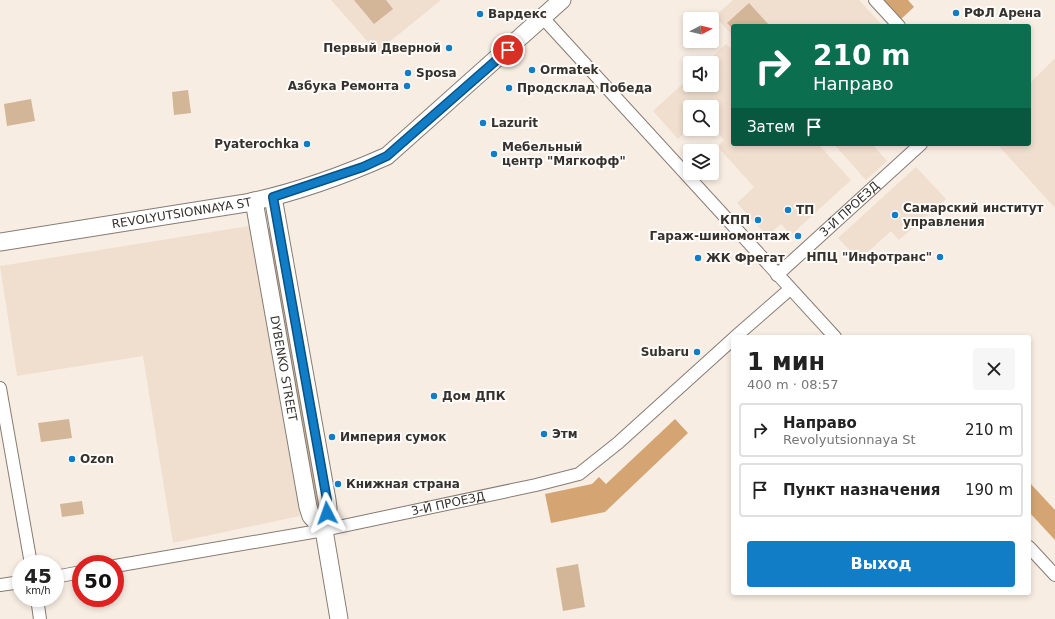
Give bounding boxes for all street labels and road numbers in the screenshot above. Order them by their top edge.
street label: 3-Й ПРОЕЗД [817,179,882,240]
street label: REVOLYUTSIONNAYA ST [111,195,254,231]
street label: DYBENKO STREET [267,314,300,423]
street label: 3-Й ПРОЕЗД [410,489,486,518]

